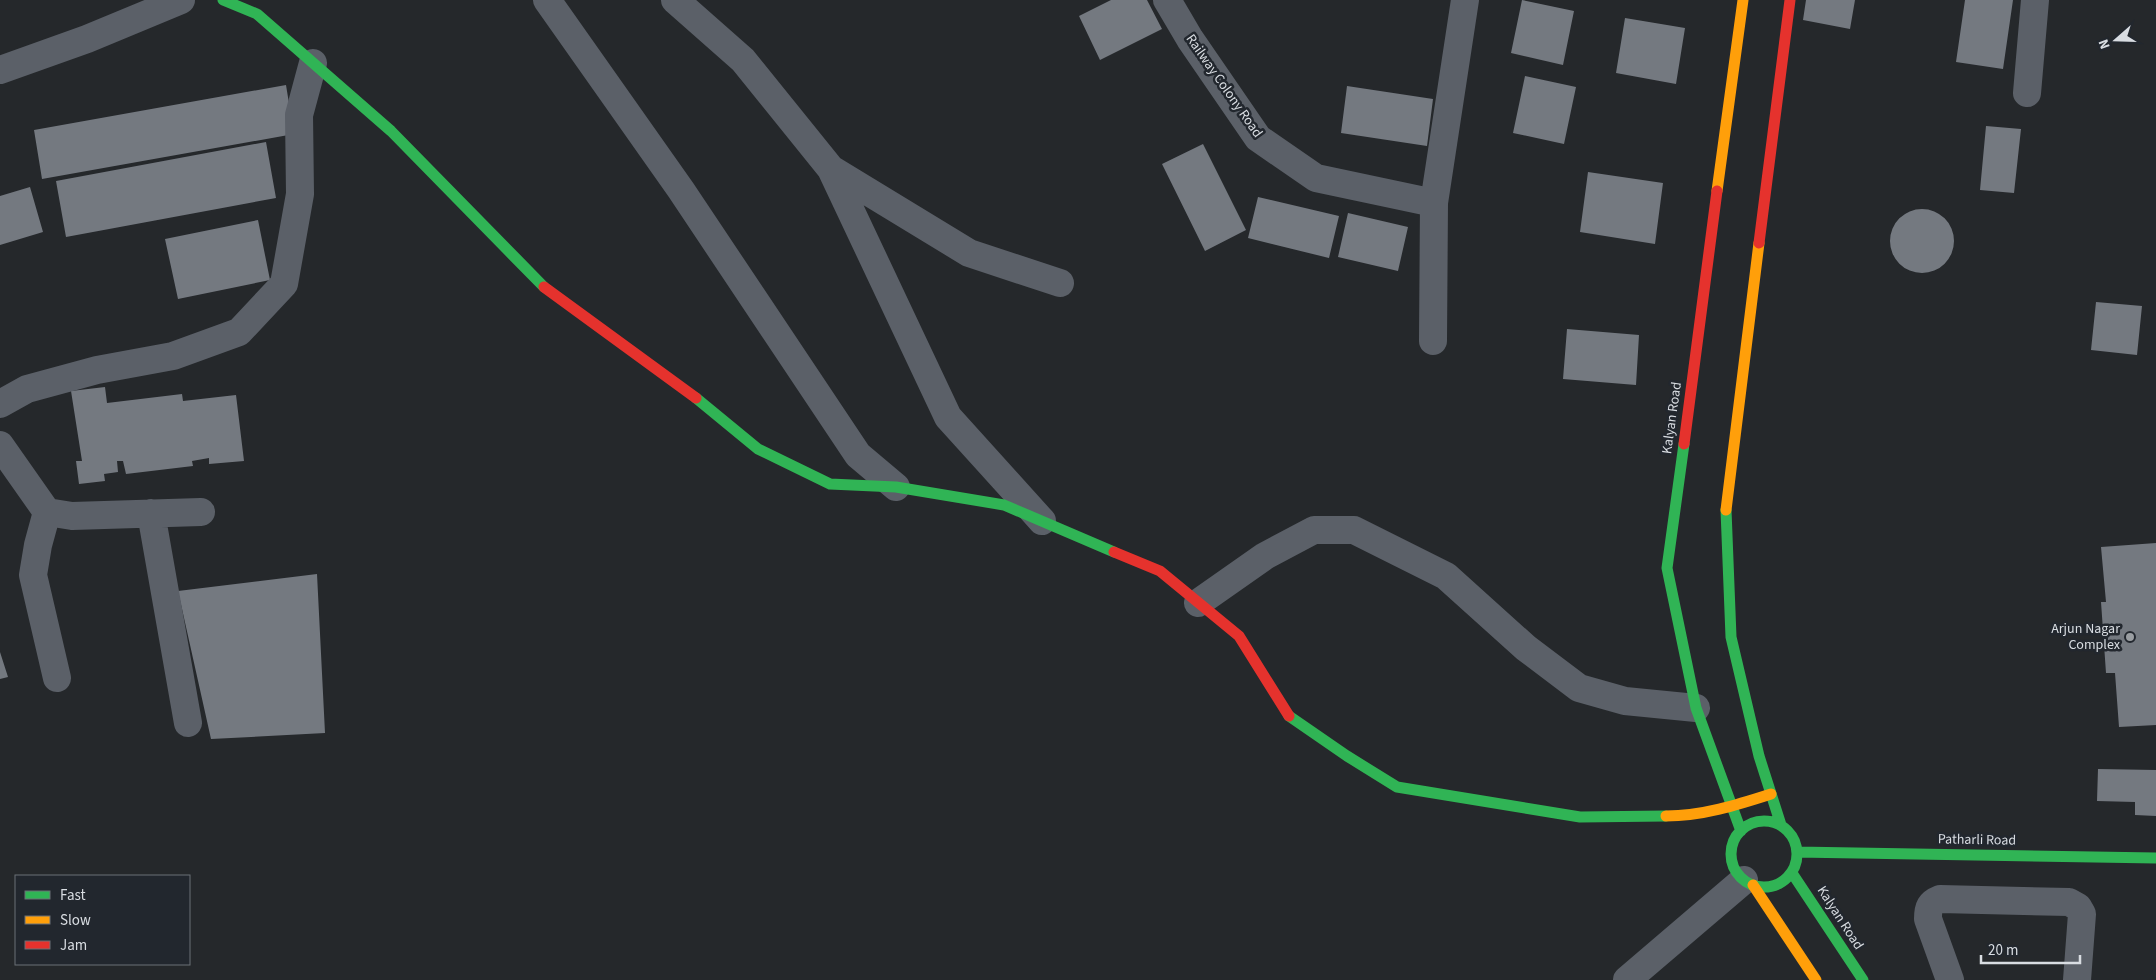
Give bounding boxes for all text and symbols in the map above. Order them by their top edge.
north arrow [2091,15,2141,65]
street label: Railway Colony Road [1181,30,1267,142]
text: N [2094,36,2116,52]
street label: Kalyan Road [1657,381,1687,455]
place label: Arjun Nagar Complex [2051,619,2121,655]
marker: Arjun Nagar Complex [2124,631,2136,643]
street label: Patharli Road [1938,829,2016,851]
legend [15,875,190,965]
street label: Kalyan Road [1812,882,1868,954]
text: Fast [60,885,86,906]
text: Slow [60,910,91,931]
scale bar [1981,932,2080,964]
text: Jam [60,935,87,956]
text: 20 m [1988,940,2018,961]

